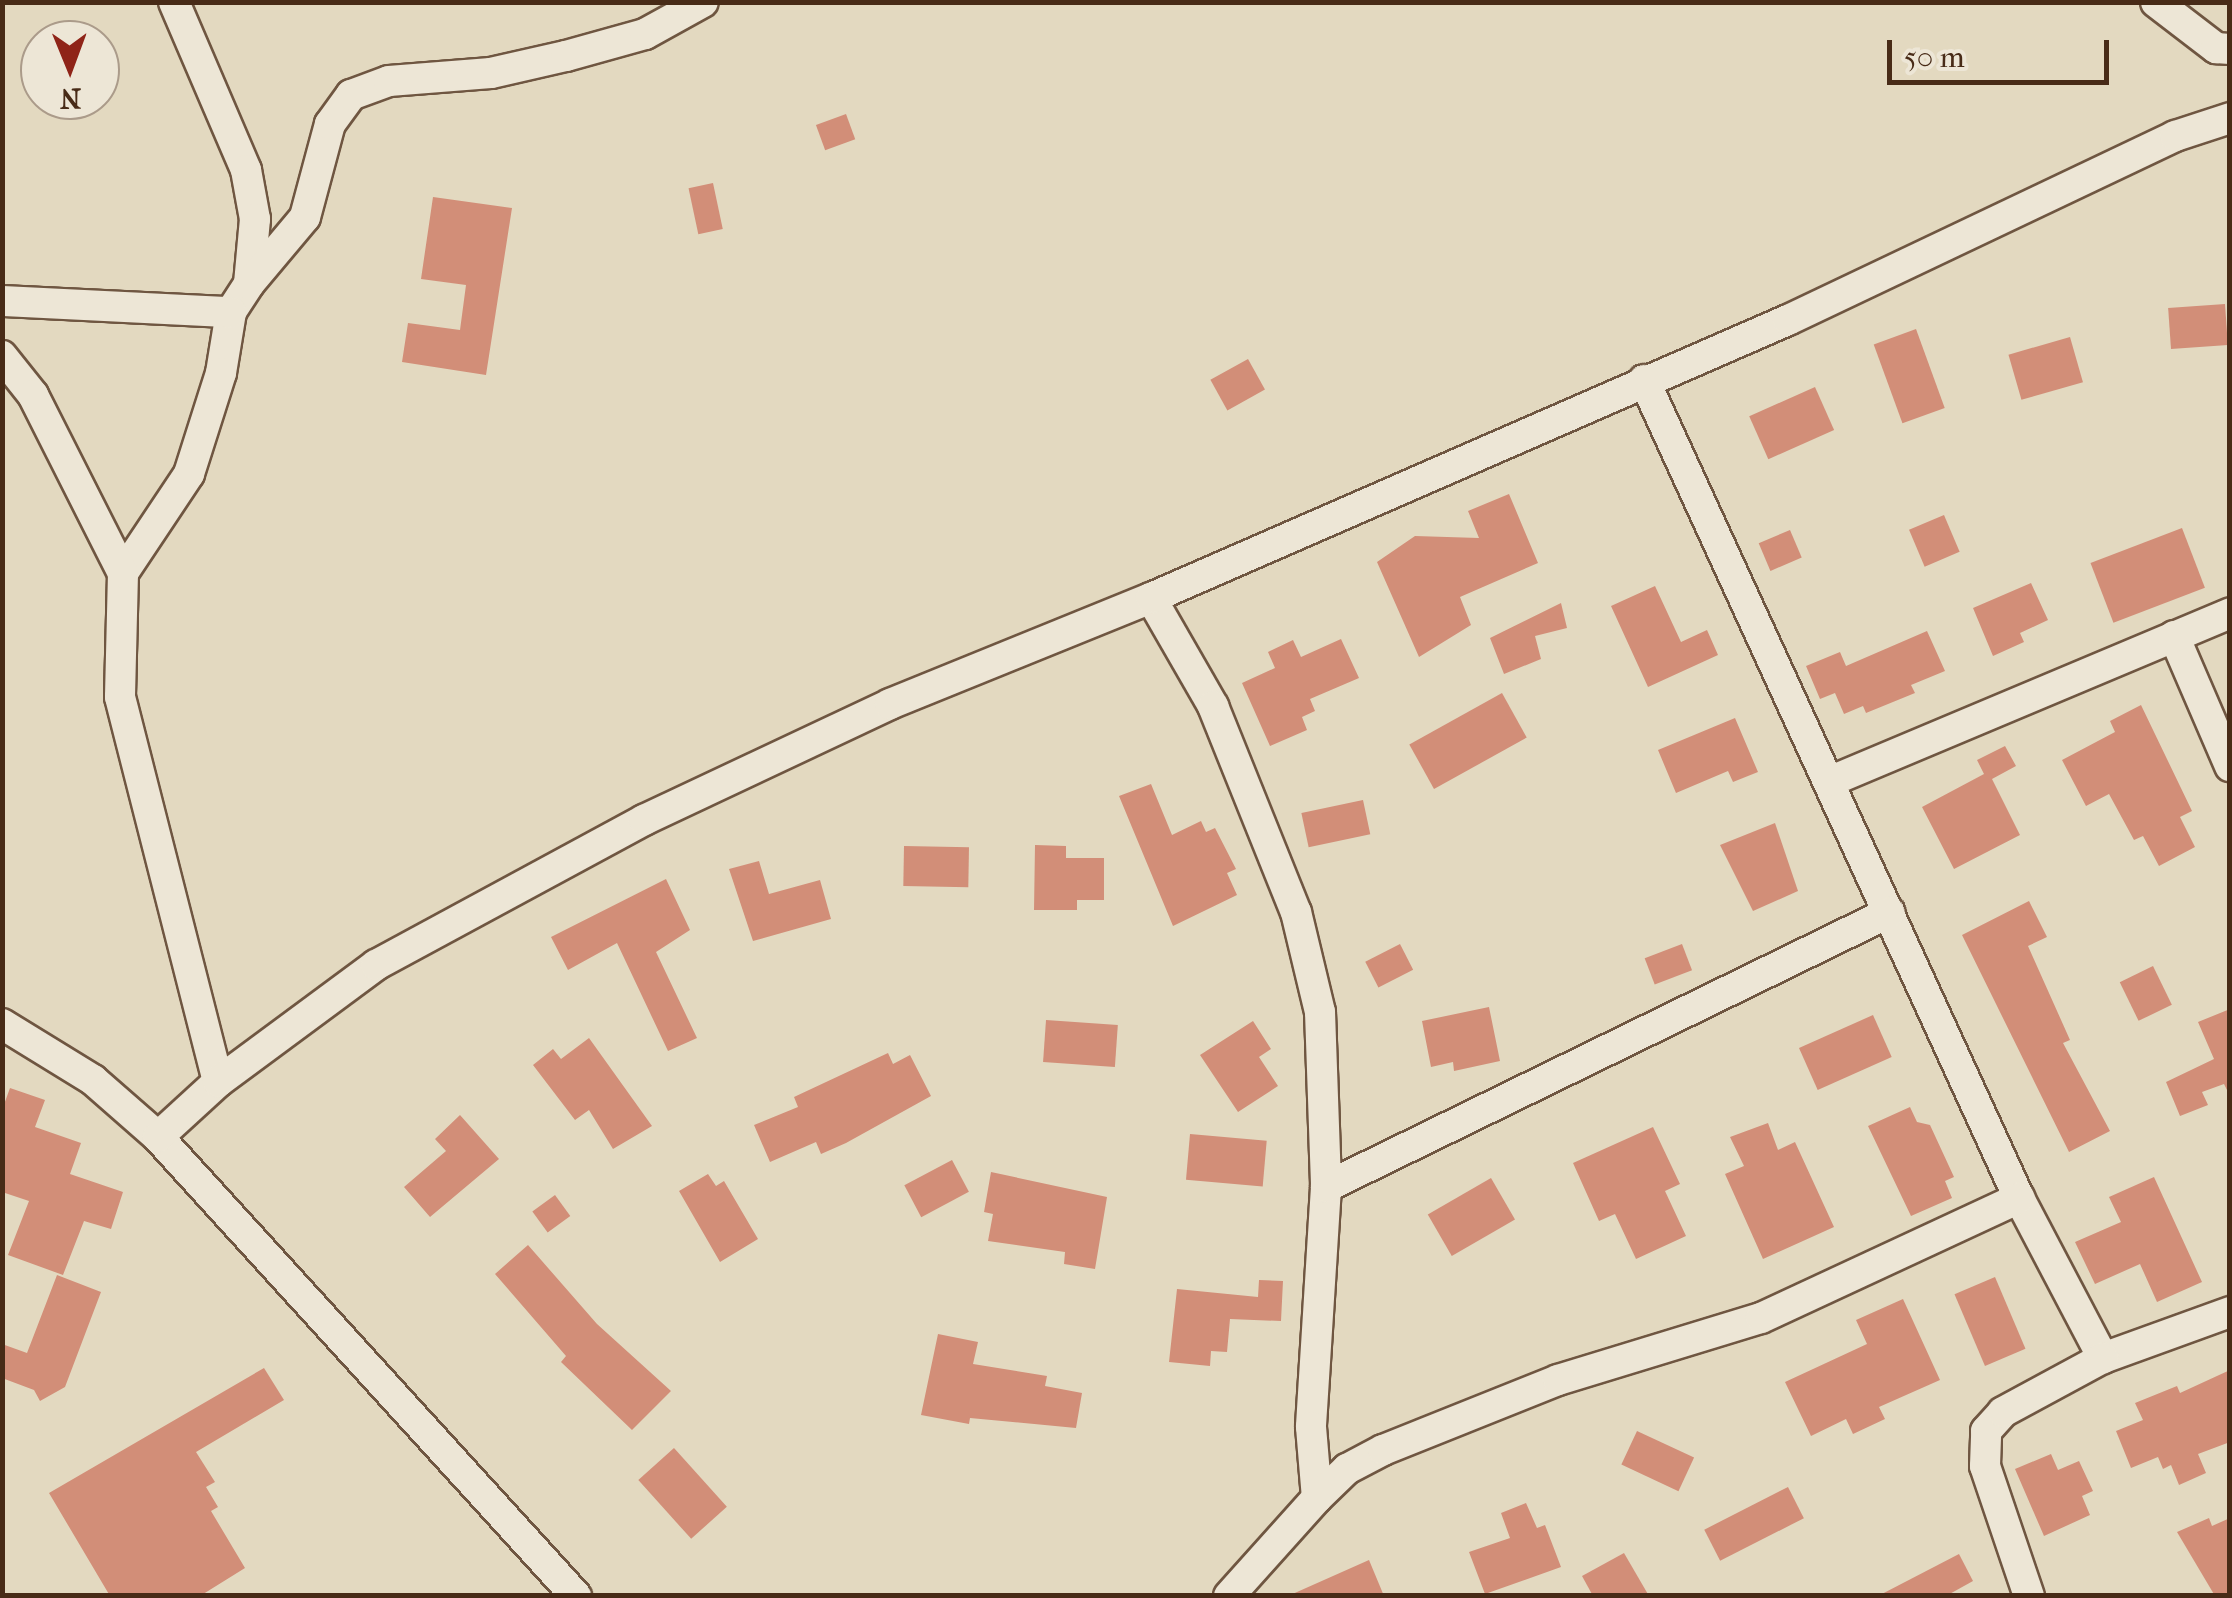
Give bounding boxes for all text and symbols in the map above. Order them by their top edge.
north arrow [20,20,120,120]
scale bar [1892,20,2114,82]
text: 50 m [1904,40,1965,75]
text: N [60,82,81,115]

